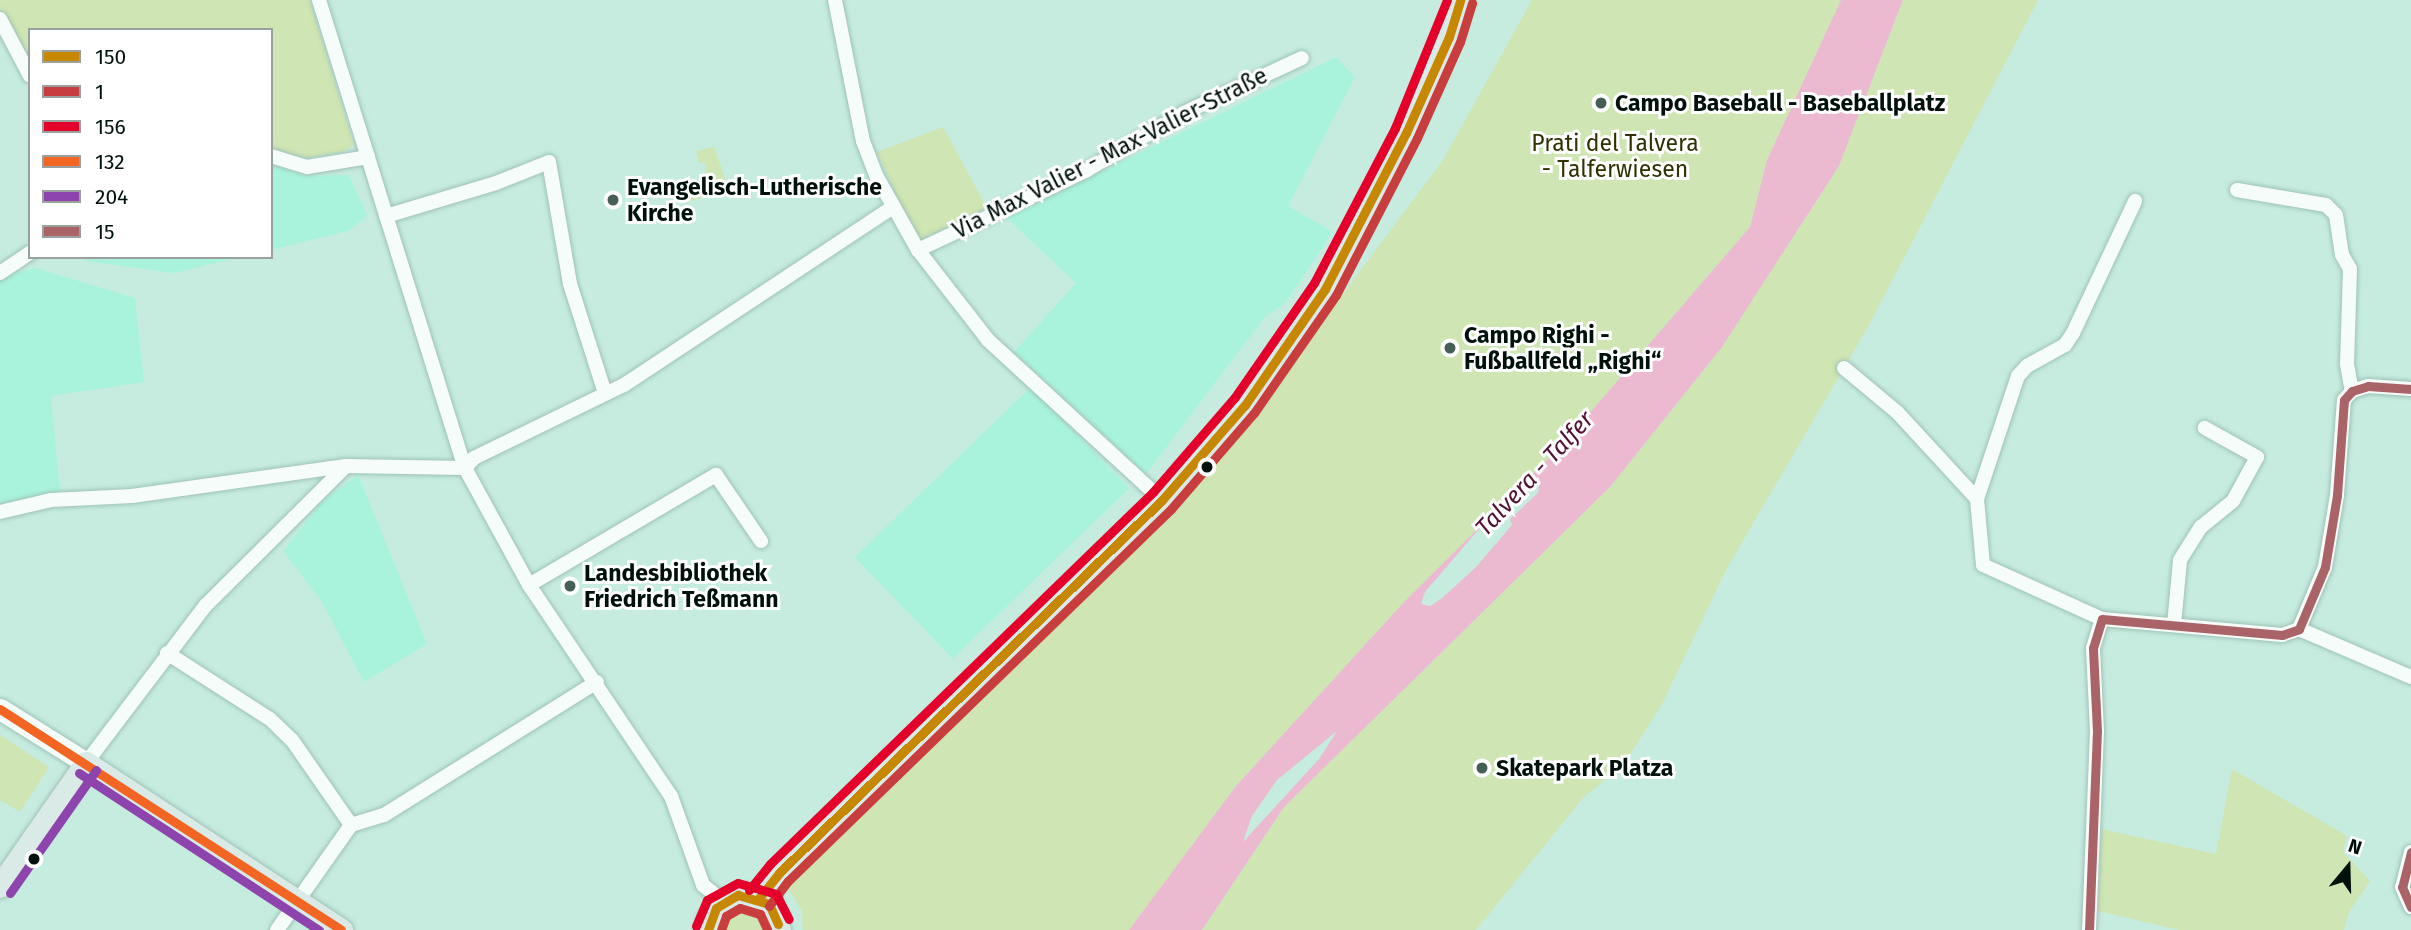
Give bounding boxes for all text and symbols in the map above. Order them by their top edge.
legend [28,28,273,259]
text: 150 [95,44,126,70]
street label: Via Max Valier - Max-Valier-Straße [948,61,1272,245]
text: 1 [95,79,104,105]
place label: Campo Baseball - Baseballplatz [1615,89,1945,117]
marker: Campo Baseball - Baseballplatz [1593,95,1609,111]
text: 156 [95,114,126,140]
park label: Prati del Talvera - Talferwiesen [1531,129,1699,183]
text: 132 [95,149,125,175]
place label: Evangelisch-Lutherische Kirche [627,173,882,227]
text: 204 [95,184,128,210]
marker: Evangelisch-Lutherische Kirche [605,192,621,208]
text: 15 [95,219,115,245]
place label: Campo Righi - Fußballfeld „Righi“ [1464,321,1661,375]
marker: Campo Righi - Fußballfeld „Righi“ [1442,340,1458,356]
water label: Talvera - Talfer [1470,406,1600,542]
unlabelled marker [1200,460,1214,474]
place label: Landesbibliothek Friedrich Teßmann [584,559,778,613]
marker: Landesbibliothek Friedrich Teßmann [562,578,578,594]
place label: Skatepark Platza [1496,754,1673,782]
marker: Skatepark Platza [1474,760,1490,776]
north arrow [2313,832,2383,902]
text: N [2345,834,2365,860]
unlabelled marker [27,852,41,866]

